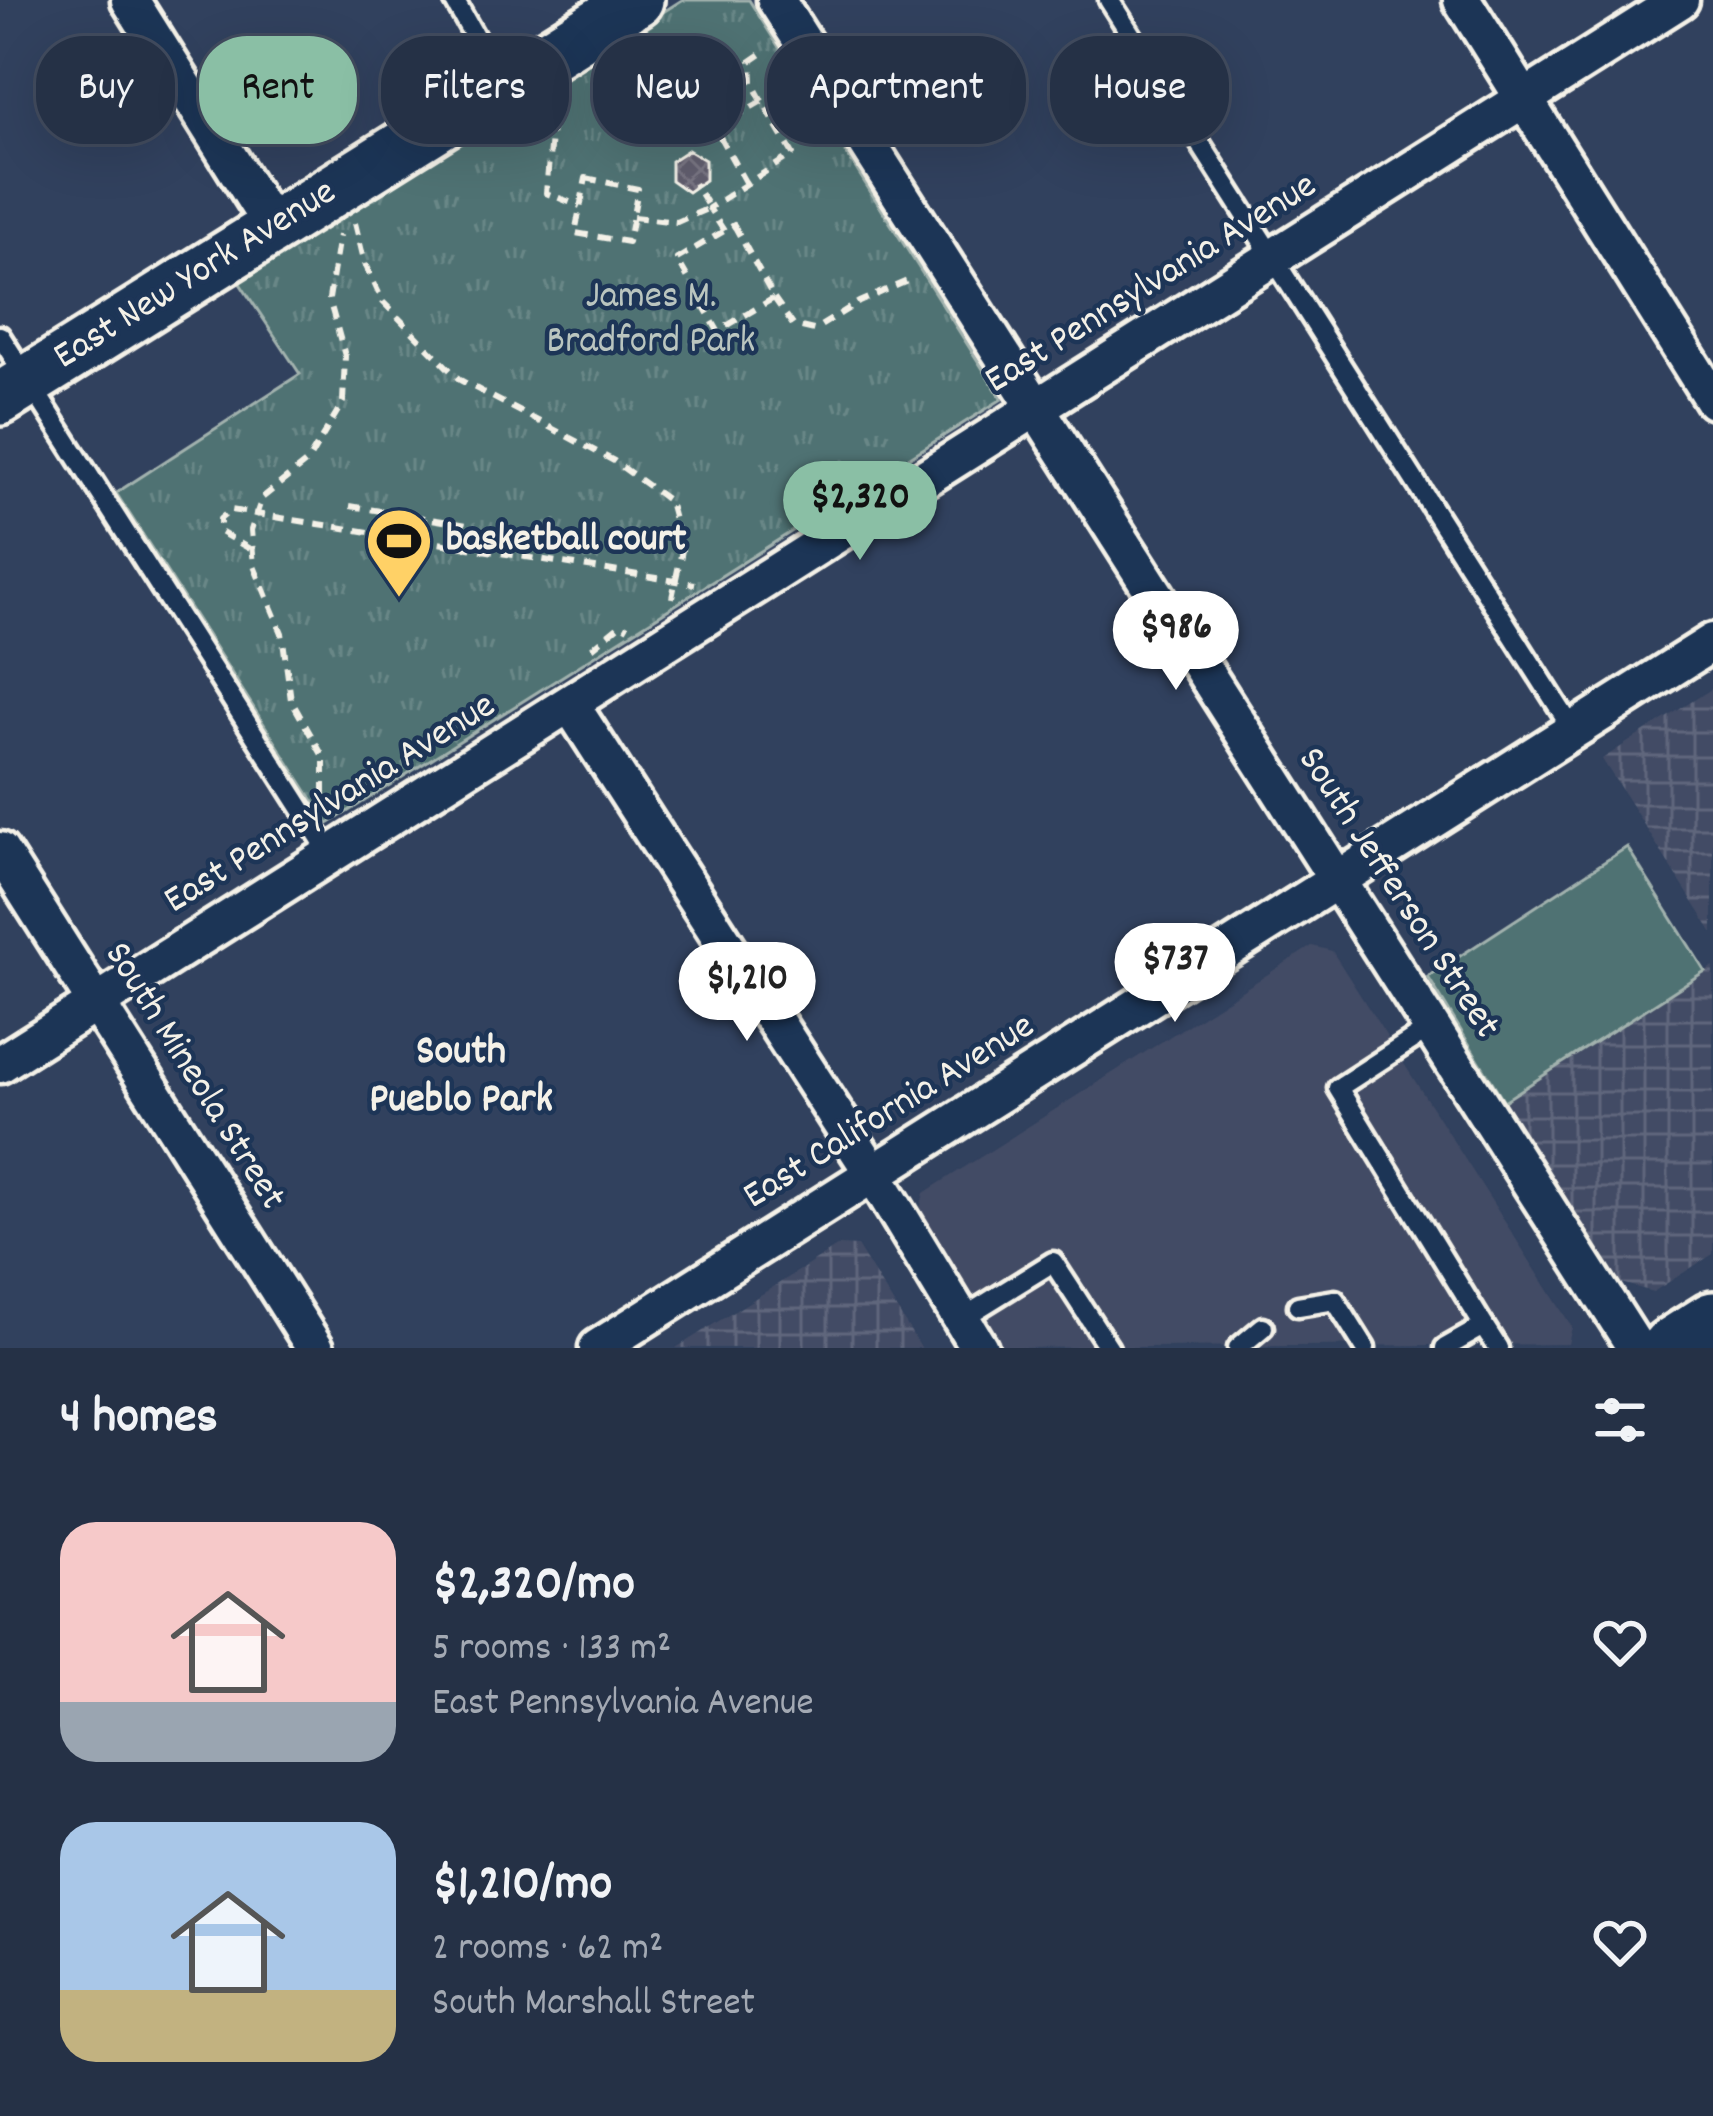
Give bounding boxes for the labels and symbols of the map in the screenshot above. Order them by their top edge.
street label: East Pennsylvania Avenue [976,161,1328,409]
street label: East New York Avenue [44,167,348,385]
park label: James M. Bradford Park [547,271,755,371]
pin: $2,320 [762,461,958,563]
sports icon: basketball court [364,506,434,600]
place label: basketball court [446,514,687,569]
pin: $986 [1105,591,1247,693]
street label: East Pennsylvania Avenue [155,681,507,929]
street label: South Jefferson Street [1282,738,1512,1050]
pin: $737 [1104,923,1246,1025]
street label: South Mineola Street [89,933,297,1221]
pin: $1,210 [649,942,845,1044]
street label: East California Avenue [734,1001,1046,1225]
district label: South Pueblo Park [369,1024,553,1132]

